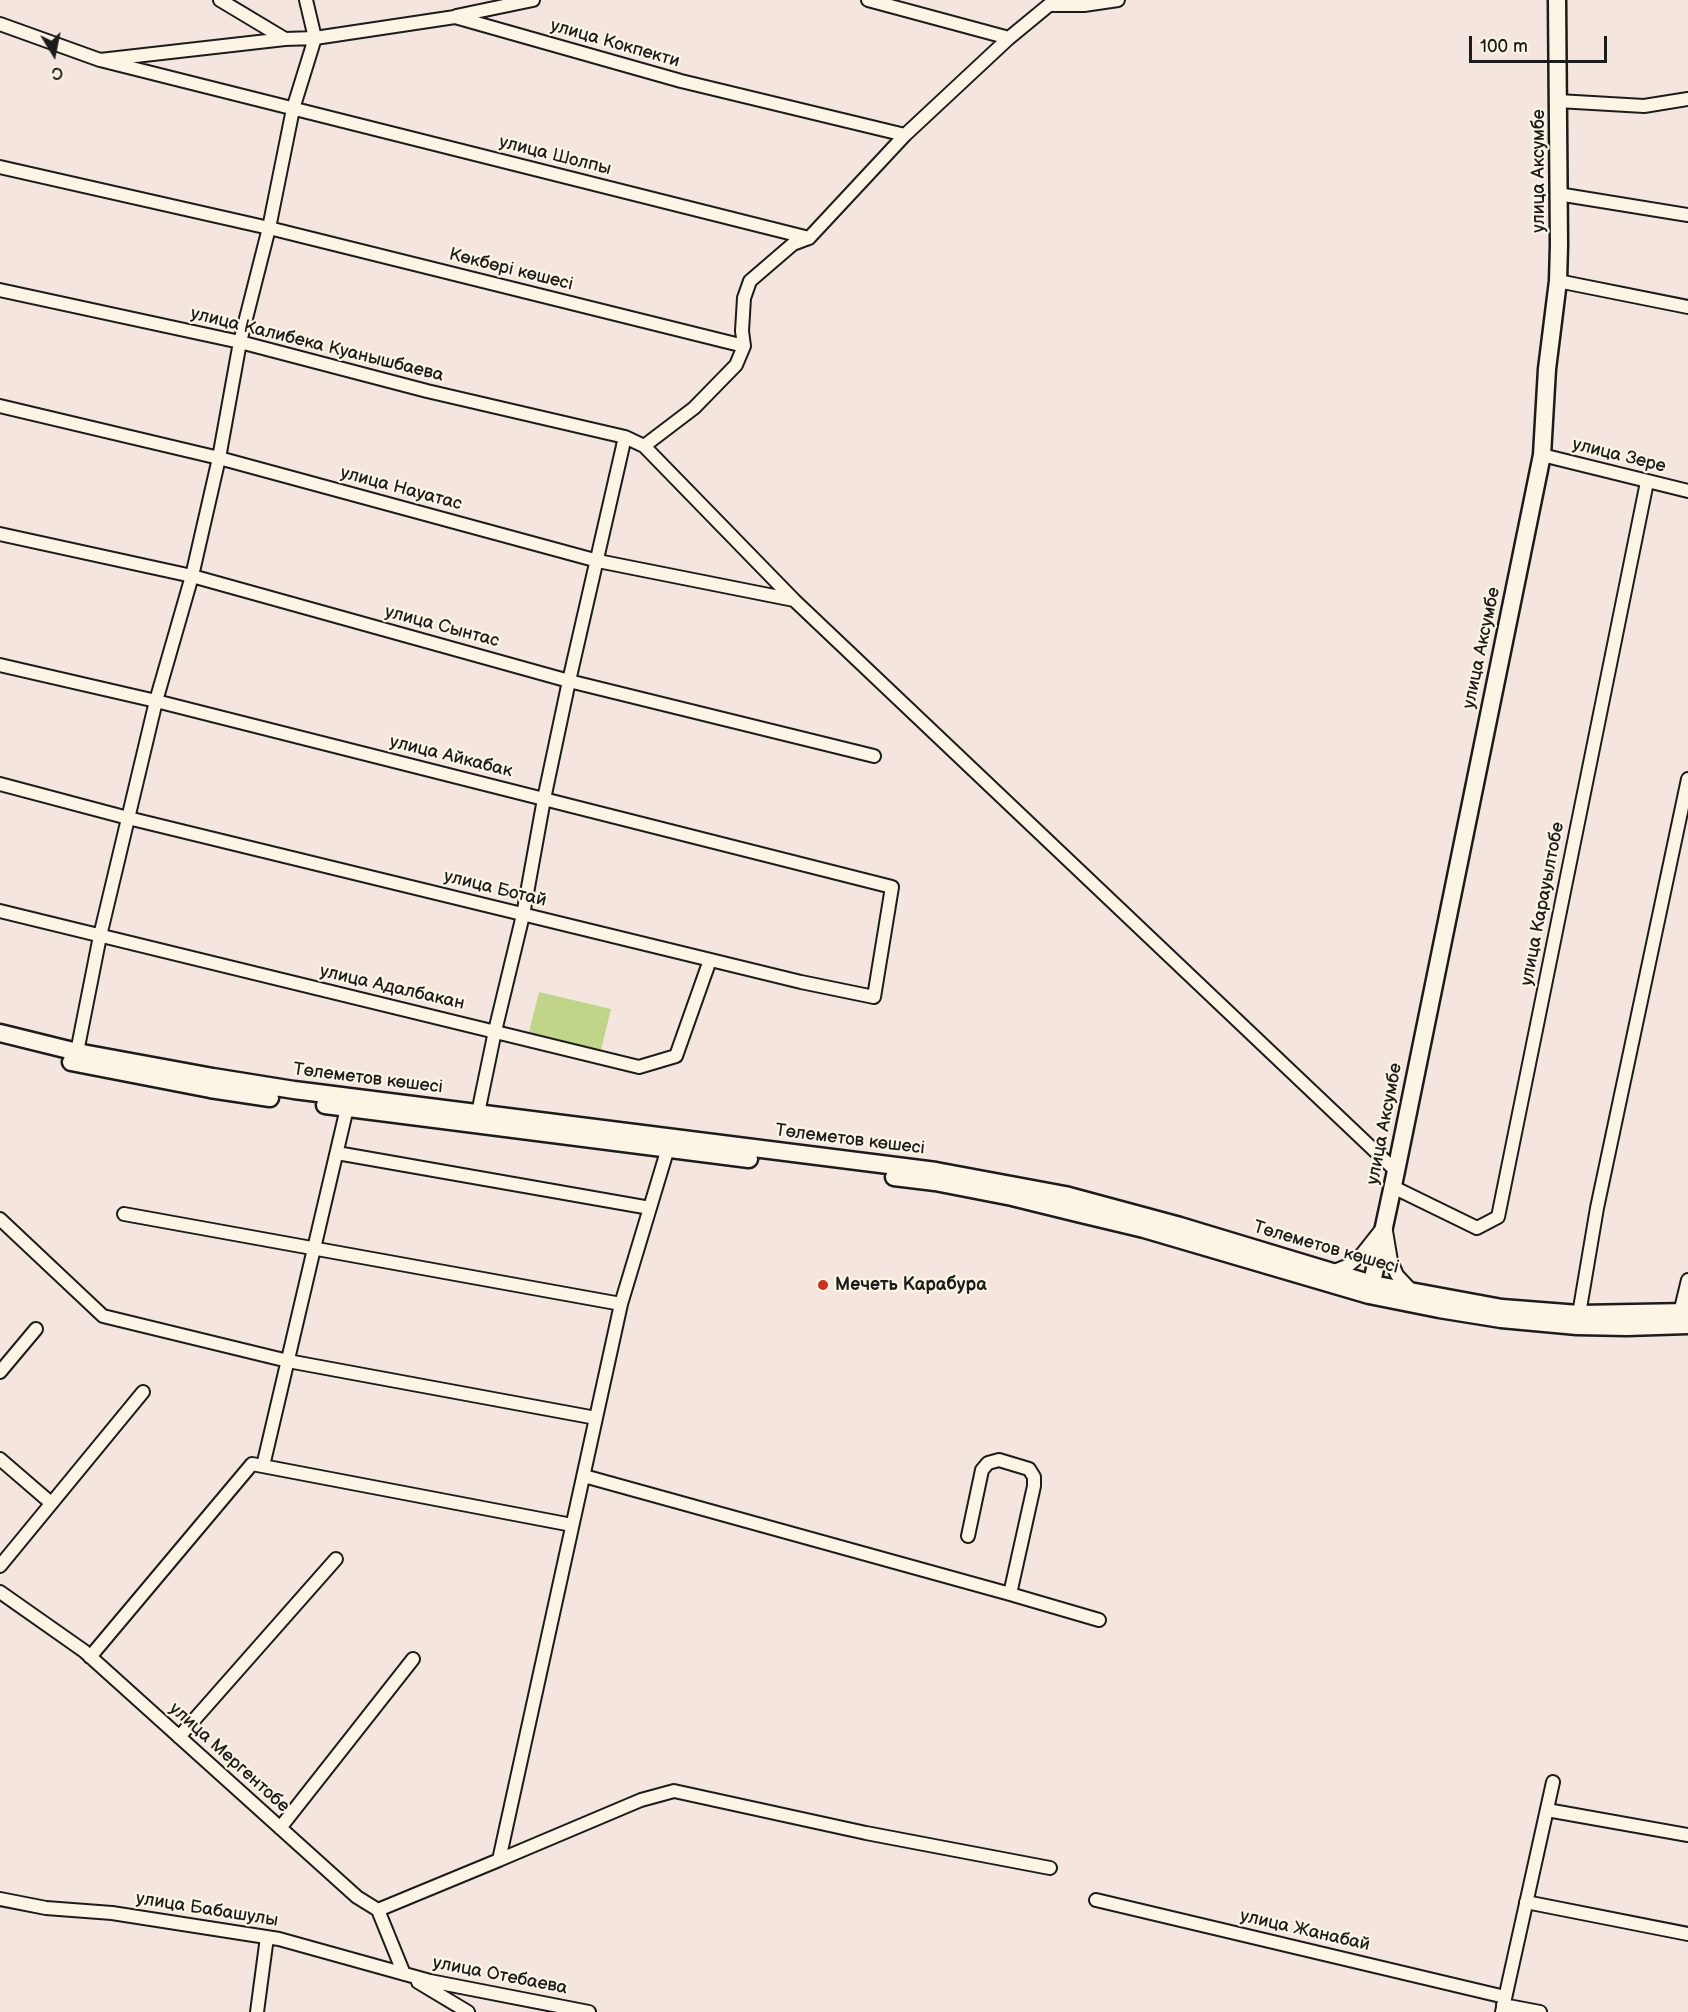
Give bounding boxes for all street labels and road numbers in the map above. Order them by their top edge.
street label: улица Кокпекти [548,15,682,73]
street label: улица Аксумбе [1528,109,1550,233]
street label: улица Шолпы [497,132,613,180]
street label: Көкбөрі көшесі [447,244,575,296]
street label: улица Калибека Куанышбаева [188,303,446,387]
street label: улица Зере [1570,434,1668,478]
street label: улица Науатас [338,462,464,516]
street label: улица Аксумбе [1459,585,1505,711]
street label: улица Сынтас [382,601,502,653]
street label: улица Айкабак [387,731,515,783]
street label: улица Карауылтобе [1517,820,1569,988]
street label: улица Ботай [441,866,549,912]
street label: улица Адалбакан [317,961,467,1015]
street label: Төлеметов көшесі [292,1059,444,1099]
street label: улица Аксумбе [1363,1061,1407,1187]
street label: Төлеметов көшесі [774,1120,926,1160]
street label: Төлеметов көшесі [1251,1217,1401,1279]
street label: улица Мергентобе [164,1698,294,1818]
street label: улица Бабашулы [134,1888,280,1932]
street label: улица Жанабай [1238,1906,1372,1956]
street label: улица Отебаева [431,1952,569,2000]

